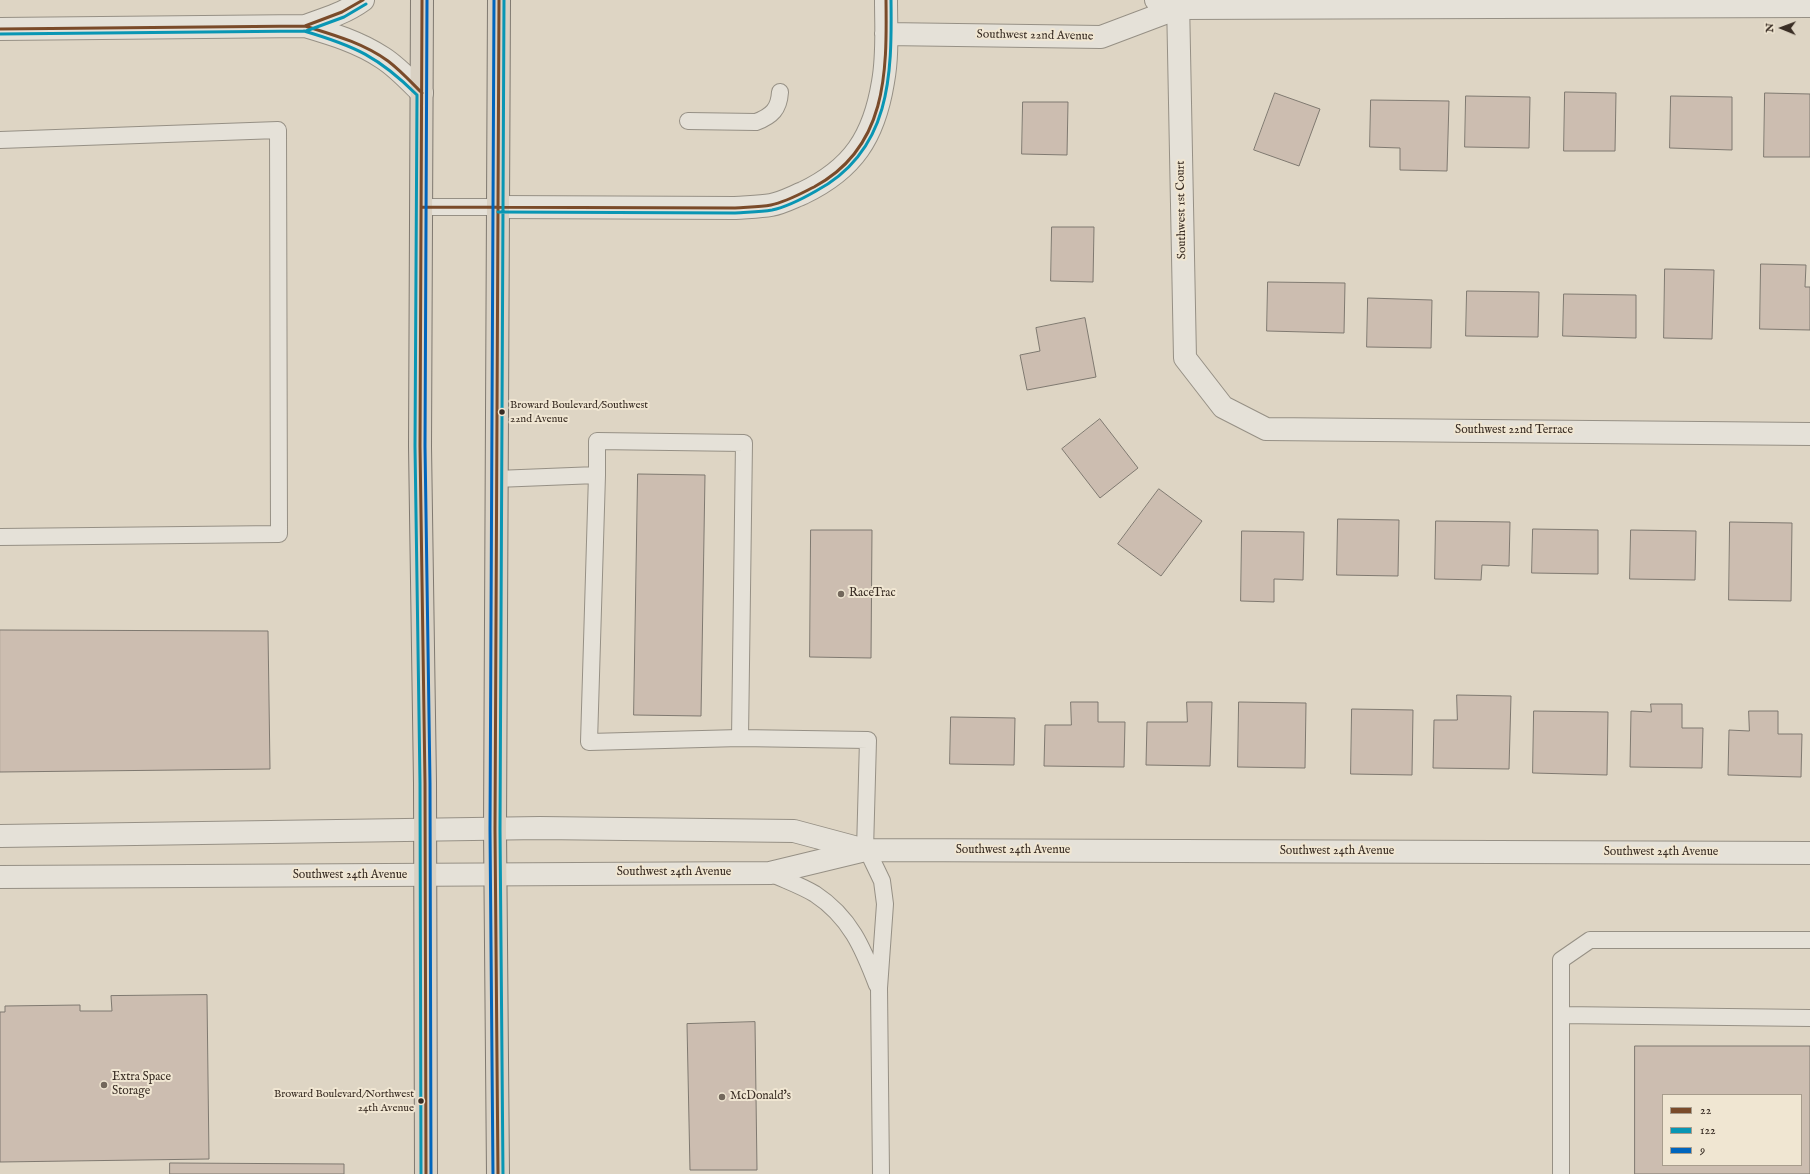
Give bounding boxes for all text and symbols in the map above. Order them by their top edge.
north arrow [1762,8,1802,48]
text: N [1763,23,1777,33]
street label: Southwest 22nd Avenue [977,28,1093,44]
street label: Southwest 1st Court [1174,161,1190,259]
place label: Broward Boulevard/Southwest 22nd Avenue [510,399,648,425]
marker: Broward Boulevard/Southwest 22nd Avenue [497,407,507,417]
street label: Southwest 22nd Terrace [1455,424,1573,438]
place label: RaceTrac [849,587,896,601]
marker: RaceTrac [836,589,846,599]
street label: Southwest 24th Avenue [956,844,1070,858]
street label: Southwest 24th Avenue [1280,845,1394,859]
street label: Southwest 24th Avenue [1604,846,1718,860]
street label: Southwest 24th Avenue [617,866,731,880]
street label: Southwest 24th Avenue [293,869,407,883]
place label: Extra Space Storage [112,1071,171,1099]
marker: Extra Space Storage [99,1080,109,1090]
place label: Broward Boulevard/Northwest 24th Avenue [274,1088,414,1114]
place label: McDonald's [730,1090,791,1104]
marker: McDonald's [717,1092,727,1102]
legend [1662,1094,1802,1166]
marker: Broward Boulevard/Northwest 24th Avenue [416,1096,426,1106]
text: 22 [1700,1103,1711,1118]
text: 122 [1700,1123,1716,1138]
text: 9 [1700,1143,1705,1158]

